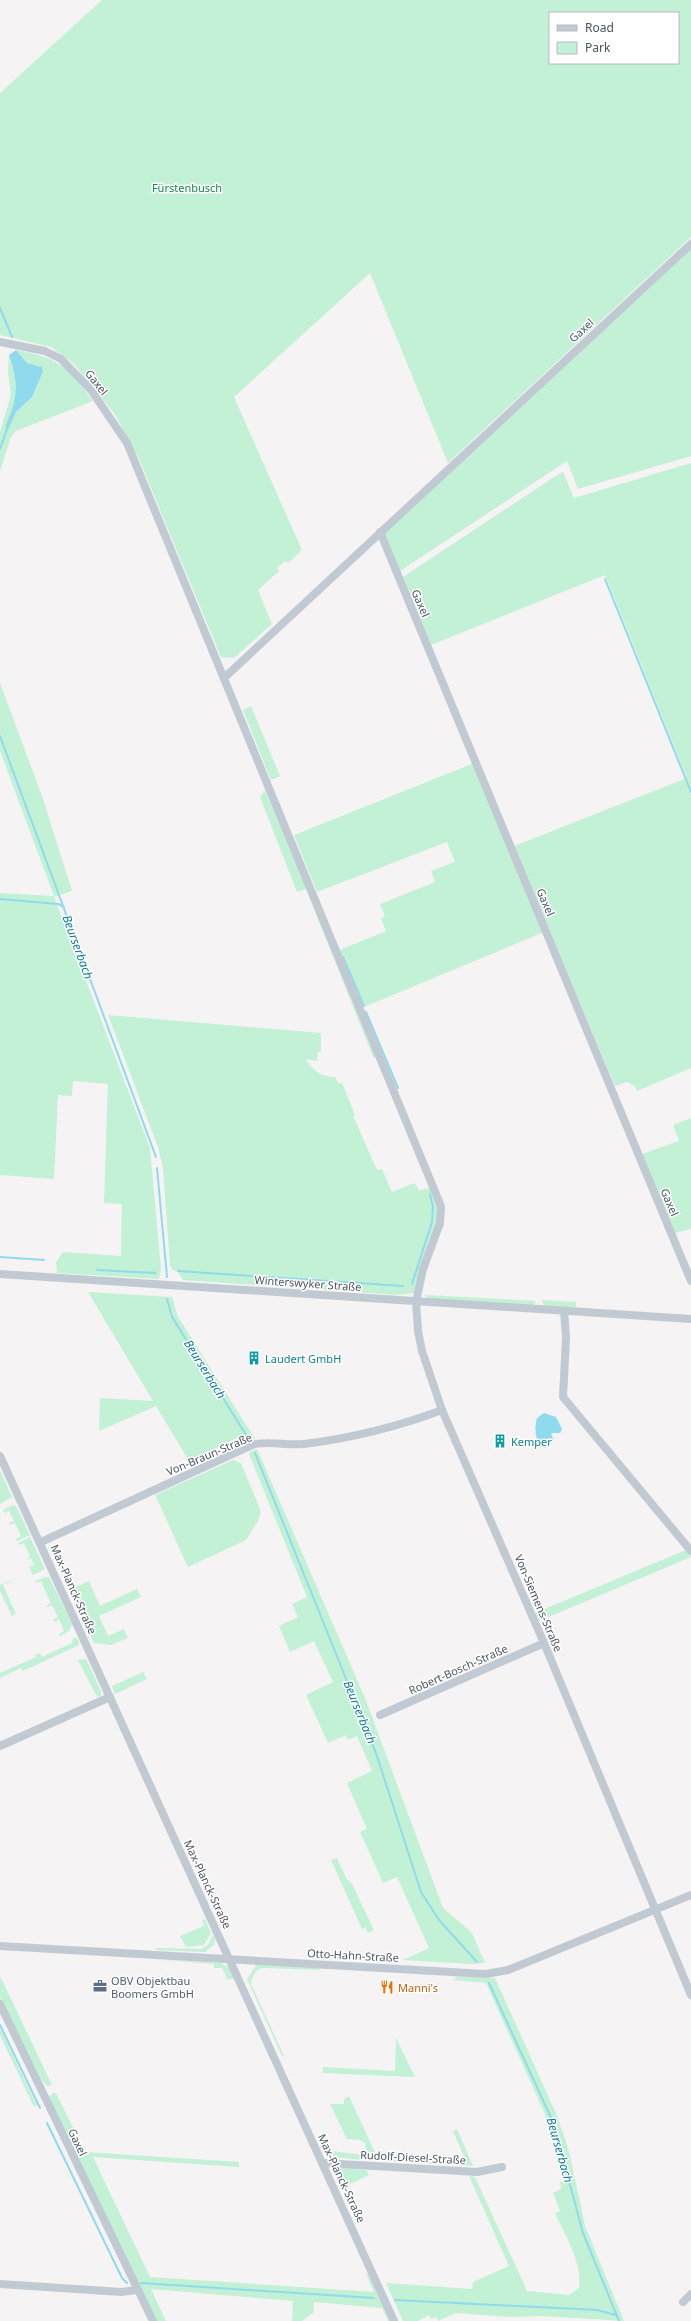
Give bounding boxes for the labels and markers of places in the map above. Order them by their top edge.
building icon: Laudert GmbH [246,1350,262,1366]
place label: Laudert GmbH [265,1351,341,1366]
building icon: Kemper [492,1433,508,1449]
place label: Kemper [511,1434,552,1449]
place label: OBV Objektbau Boomers GmbH [111,1973,194,2001]
office icon: OBV Objektbau Boomers GmbH [92,1978,108,1994]
restaurant icon: Manni's [379,1979,395,1995]
place label: Manni's [398,1980,438,1995]

